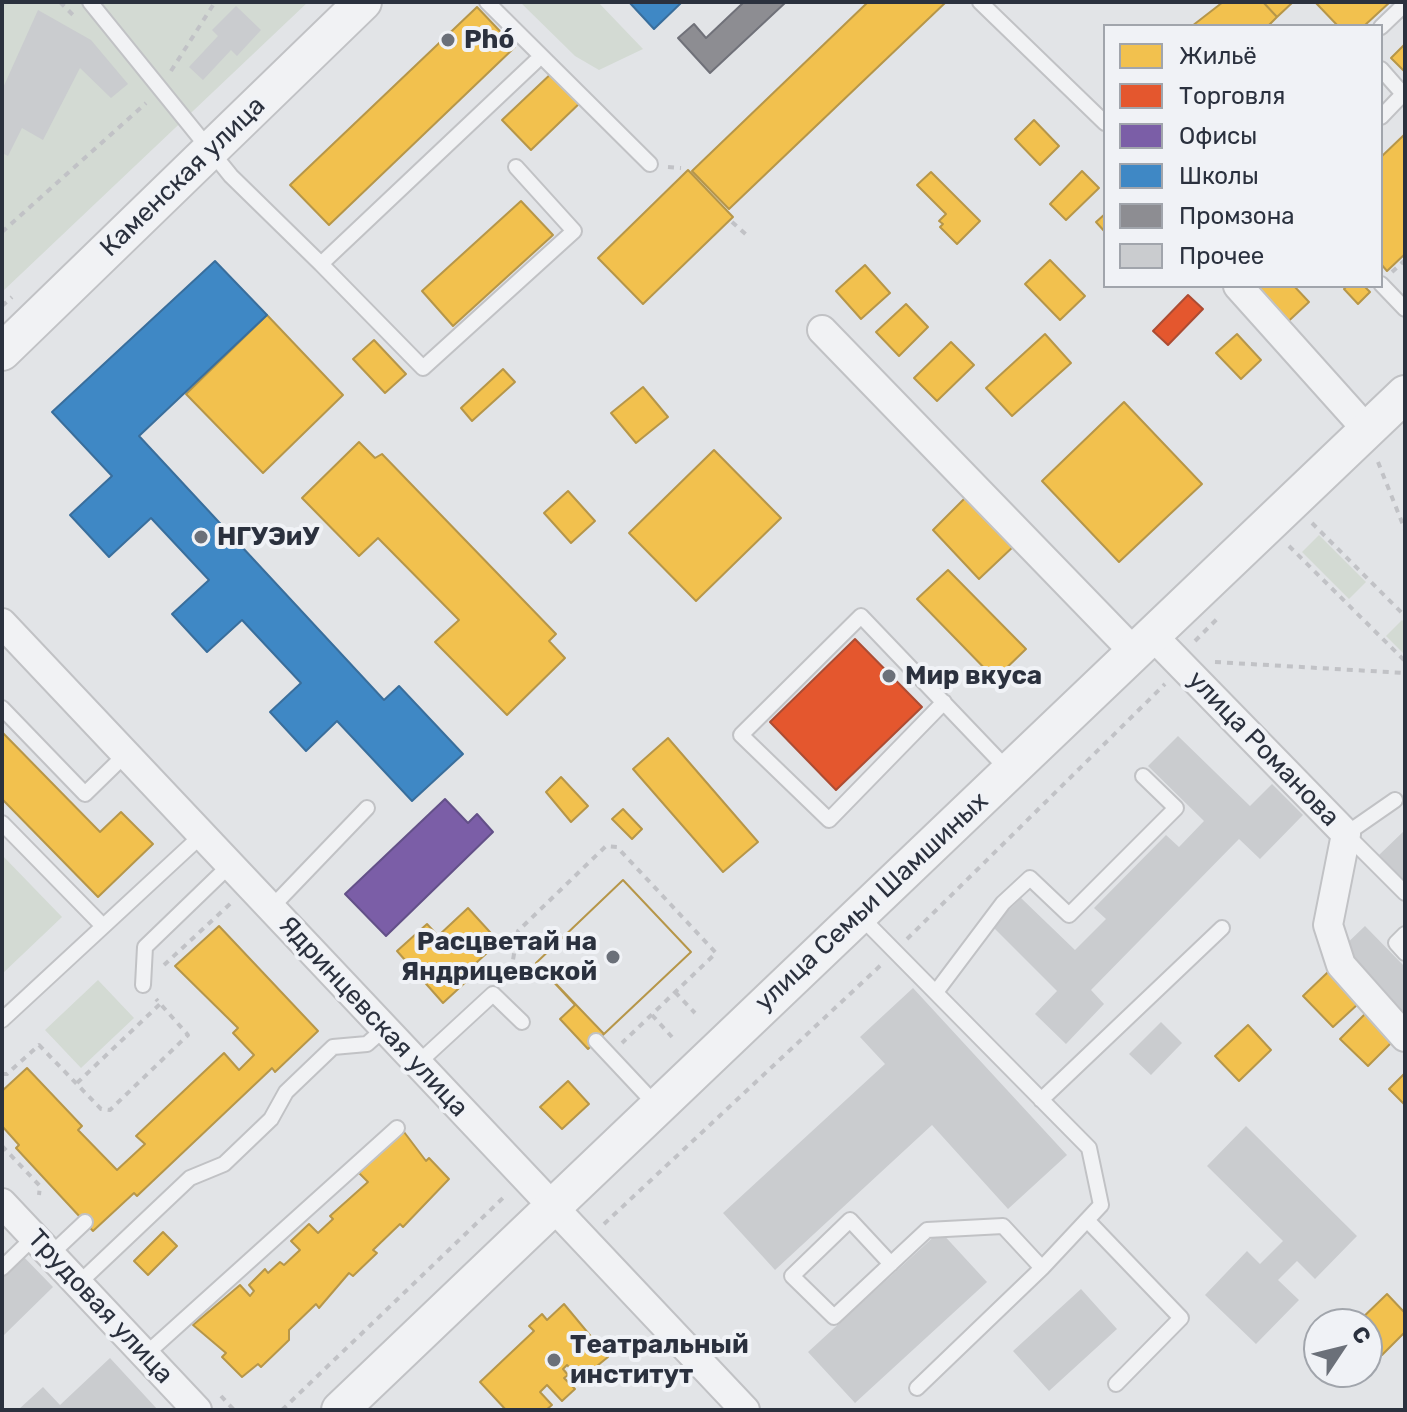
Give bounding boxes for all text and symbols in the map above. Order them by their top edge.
place label: Phó [464,24,514,56]
legend [1103,24,1383,288]
marker: Phó [439,31,457,49]
text: Жильё [1179,42,1257,70]
text: Торговля [1179,82,1285,110]
street label: Каменская улица [94,90,272,264]
text: Офисы [1179,122,1257,150]
text: Школы [1179,162,1259,190]
text: Промзона [1179,202,1295,230]
text: Прочее [1179,242,1264,270]
place label: НГУЭиУ [217,521,319,553]
marker: НГУЭиУ [192,528,210,546]
place label: Мир вкуса [905,660,1042,692]
street label: улица Романова [1181,665,1345,833]
marker: Мир вкуса [880,667,898,685]
street label: улица Семьи Шамшиных [749,786,995,1018]
street label: Ядринцевская улица [272,910,474,1124]
place label: Расцветай на Яндрицевской [401,926,597,988]
marker: Расцветай на Яндрицевской [604,948,622,966]
street label: Трудовая улица [21,1224,179,1390]
north arrow [1303,1308,1383,1388]
text: С [1346,1321,1377,1349]
place label: Театральный институт [570,1329,749,1390]
marker: Театральный институт [545,1351,563,1369]

